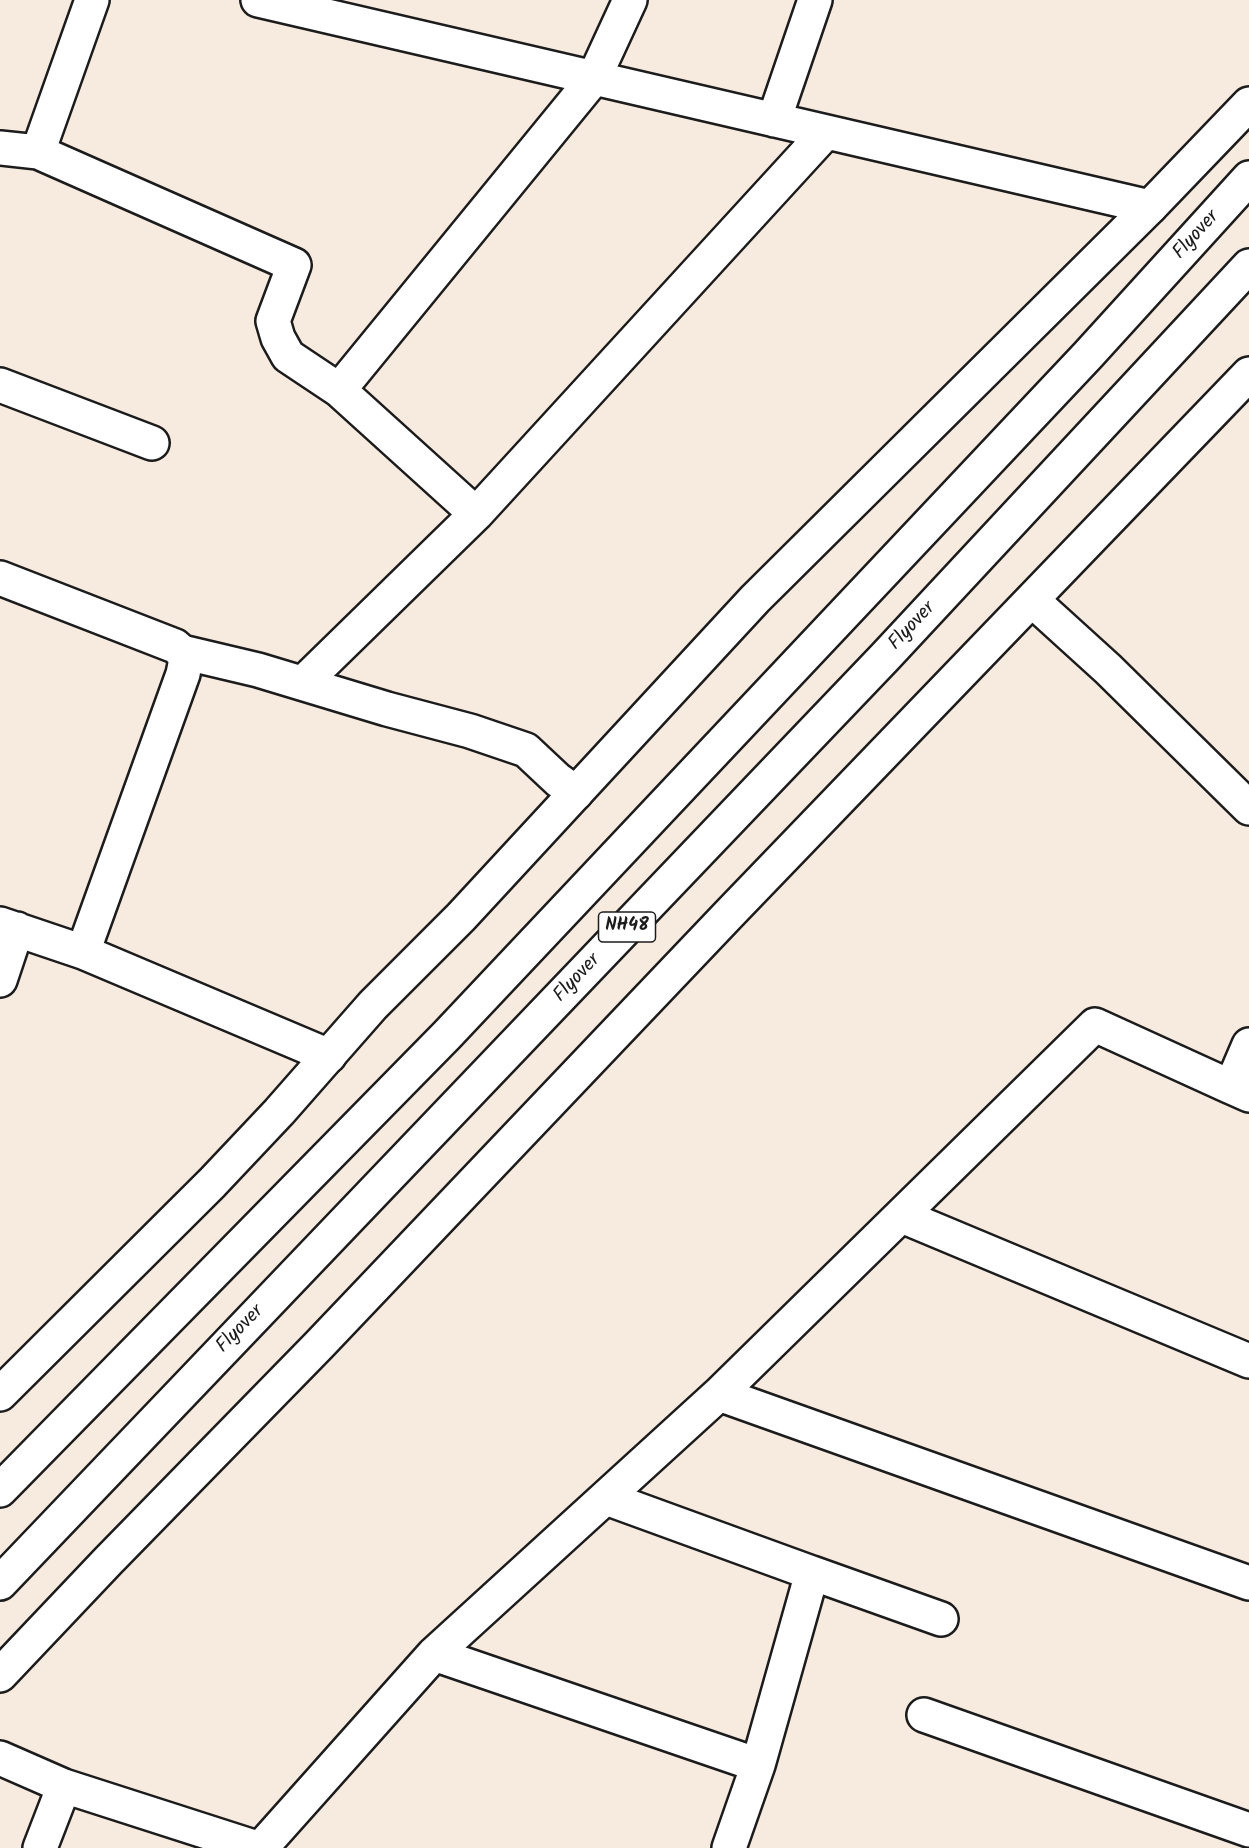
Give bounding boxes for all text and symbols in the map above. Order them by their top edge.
street label: Flyover [1169,206,1225,266]
street label: Flyover [884,598,942,656]
road number: NH48 [598,912,656,942]
street label: Flyover [549,950,607,1008]
street label: Flyover [212,1301,270,1359]

